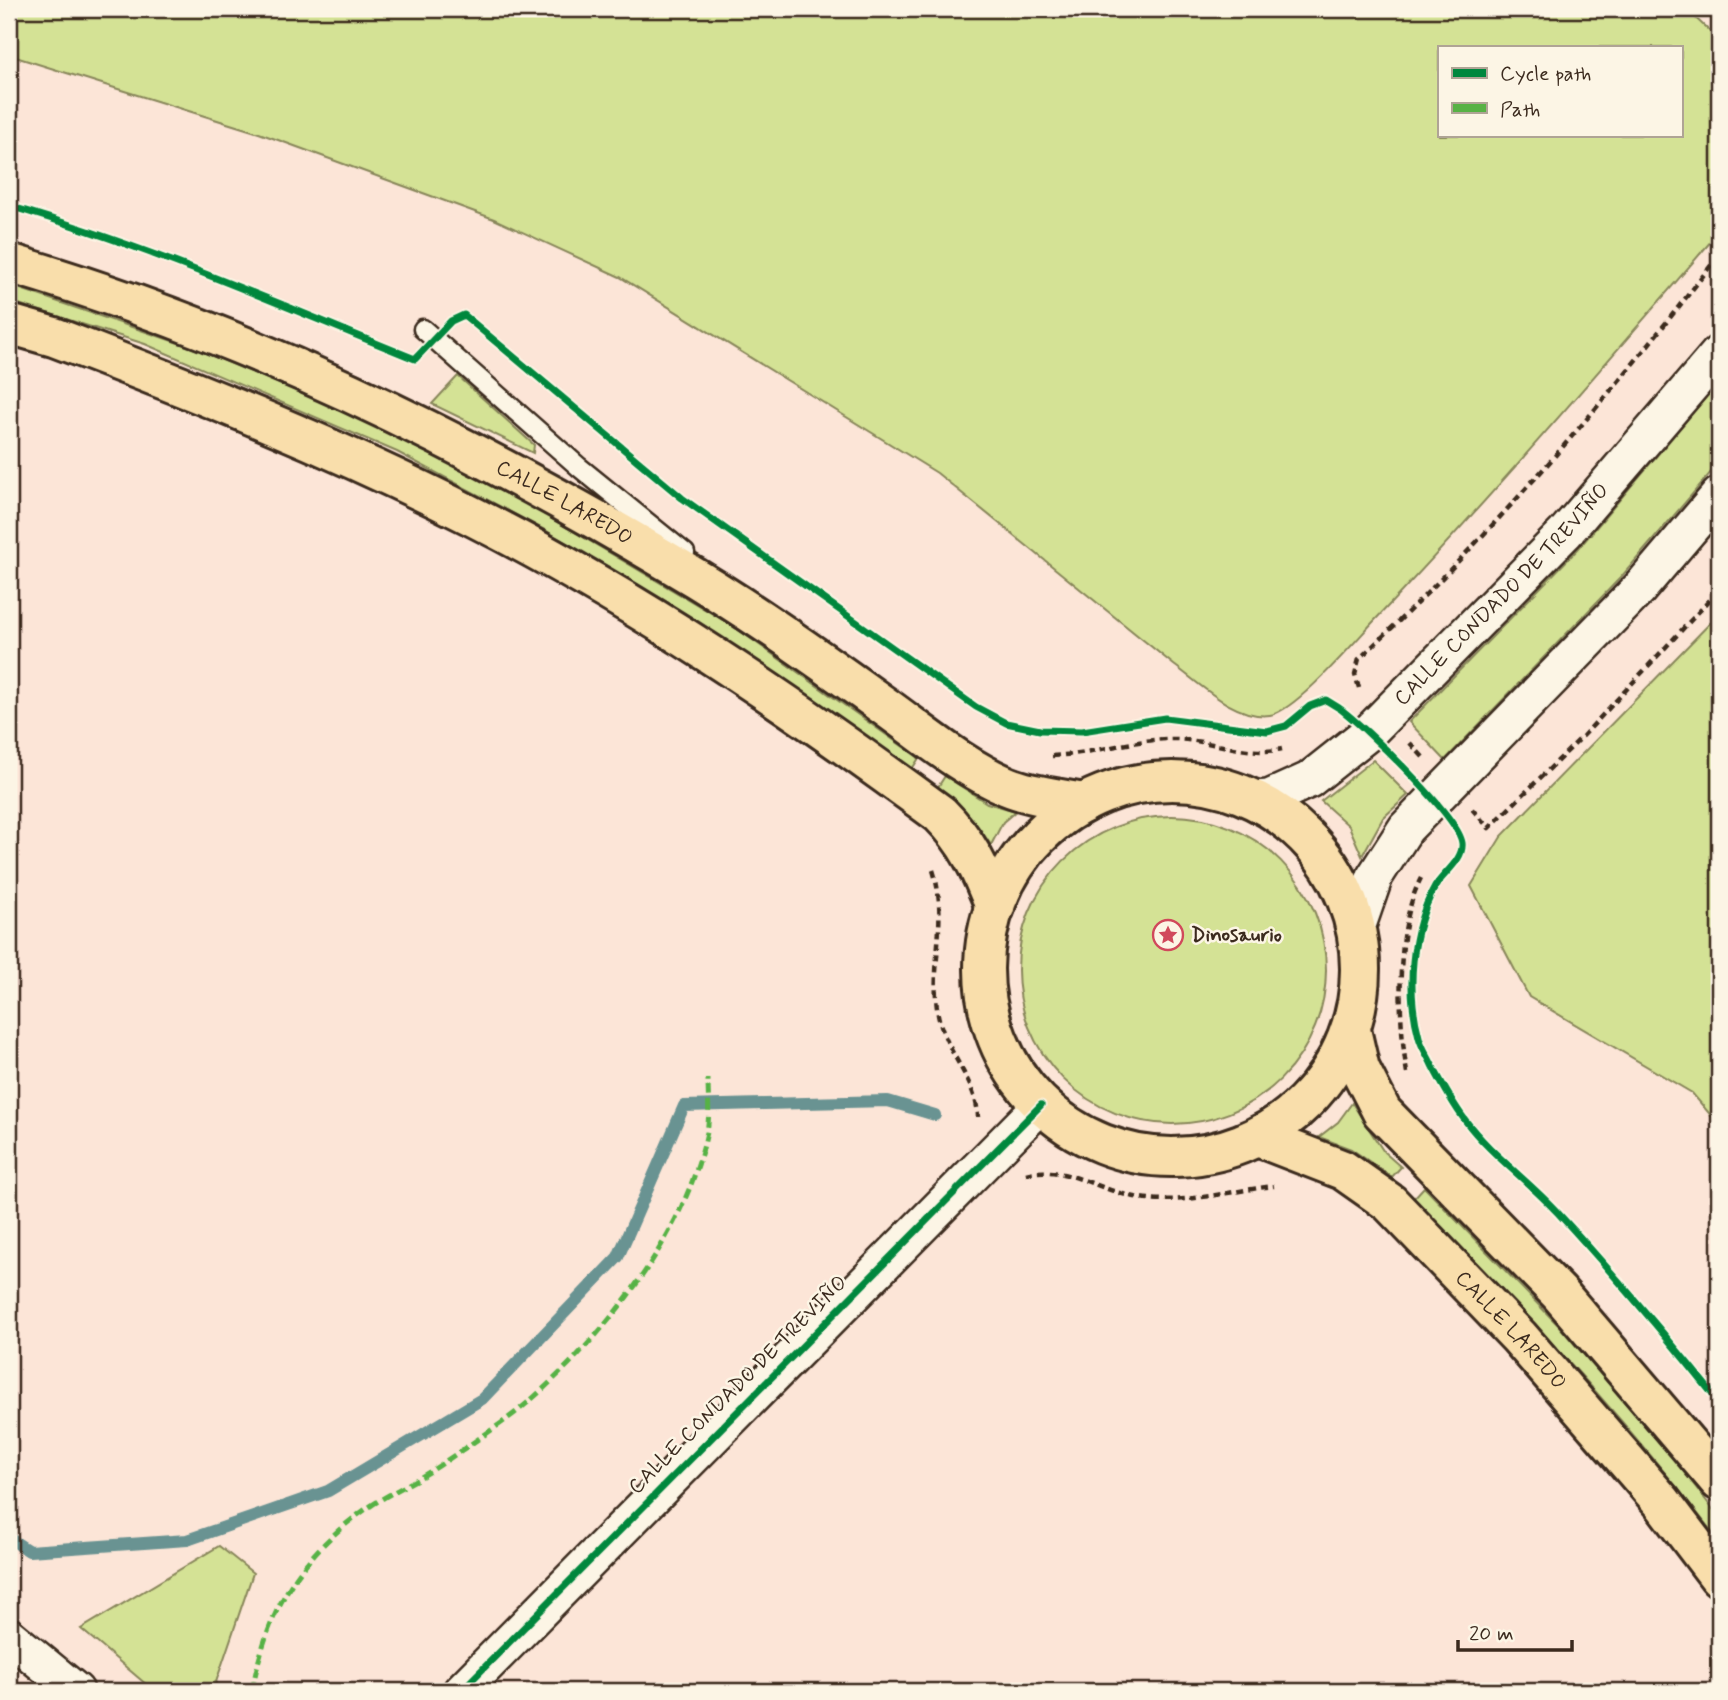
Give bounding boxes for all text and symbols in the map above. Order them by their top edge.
legend [1438,46,1682,136]
text: Cycle path [1500,60,1591,88]
text: Path [1500,96,1540,124]
street label: CALLE LAREDO [491,453,638,552]
street label: CALLE CONDADO DE TREVIÑO [1388,477,1616,712]
place icon: Dinosaurio [1151,918,1185,952]
place label: Dinosaurio [1191,921,1282,949]
street label: CALLE LAREDO [1449,1265,1573,1396]
street label: CALLE CONDADO DE TREVIÑO [622,1269,854,1501]
scale bar [1458,1609,1572,1653]
text: 20 m [1469,1620,1514,1648]

